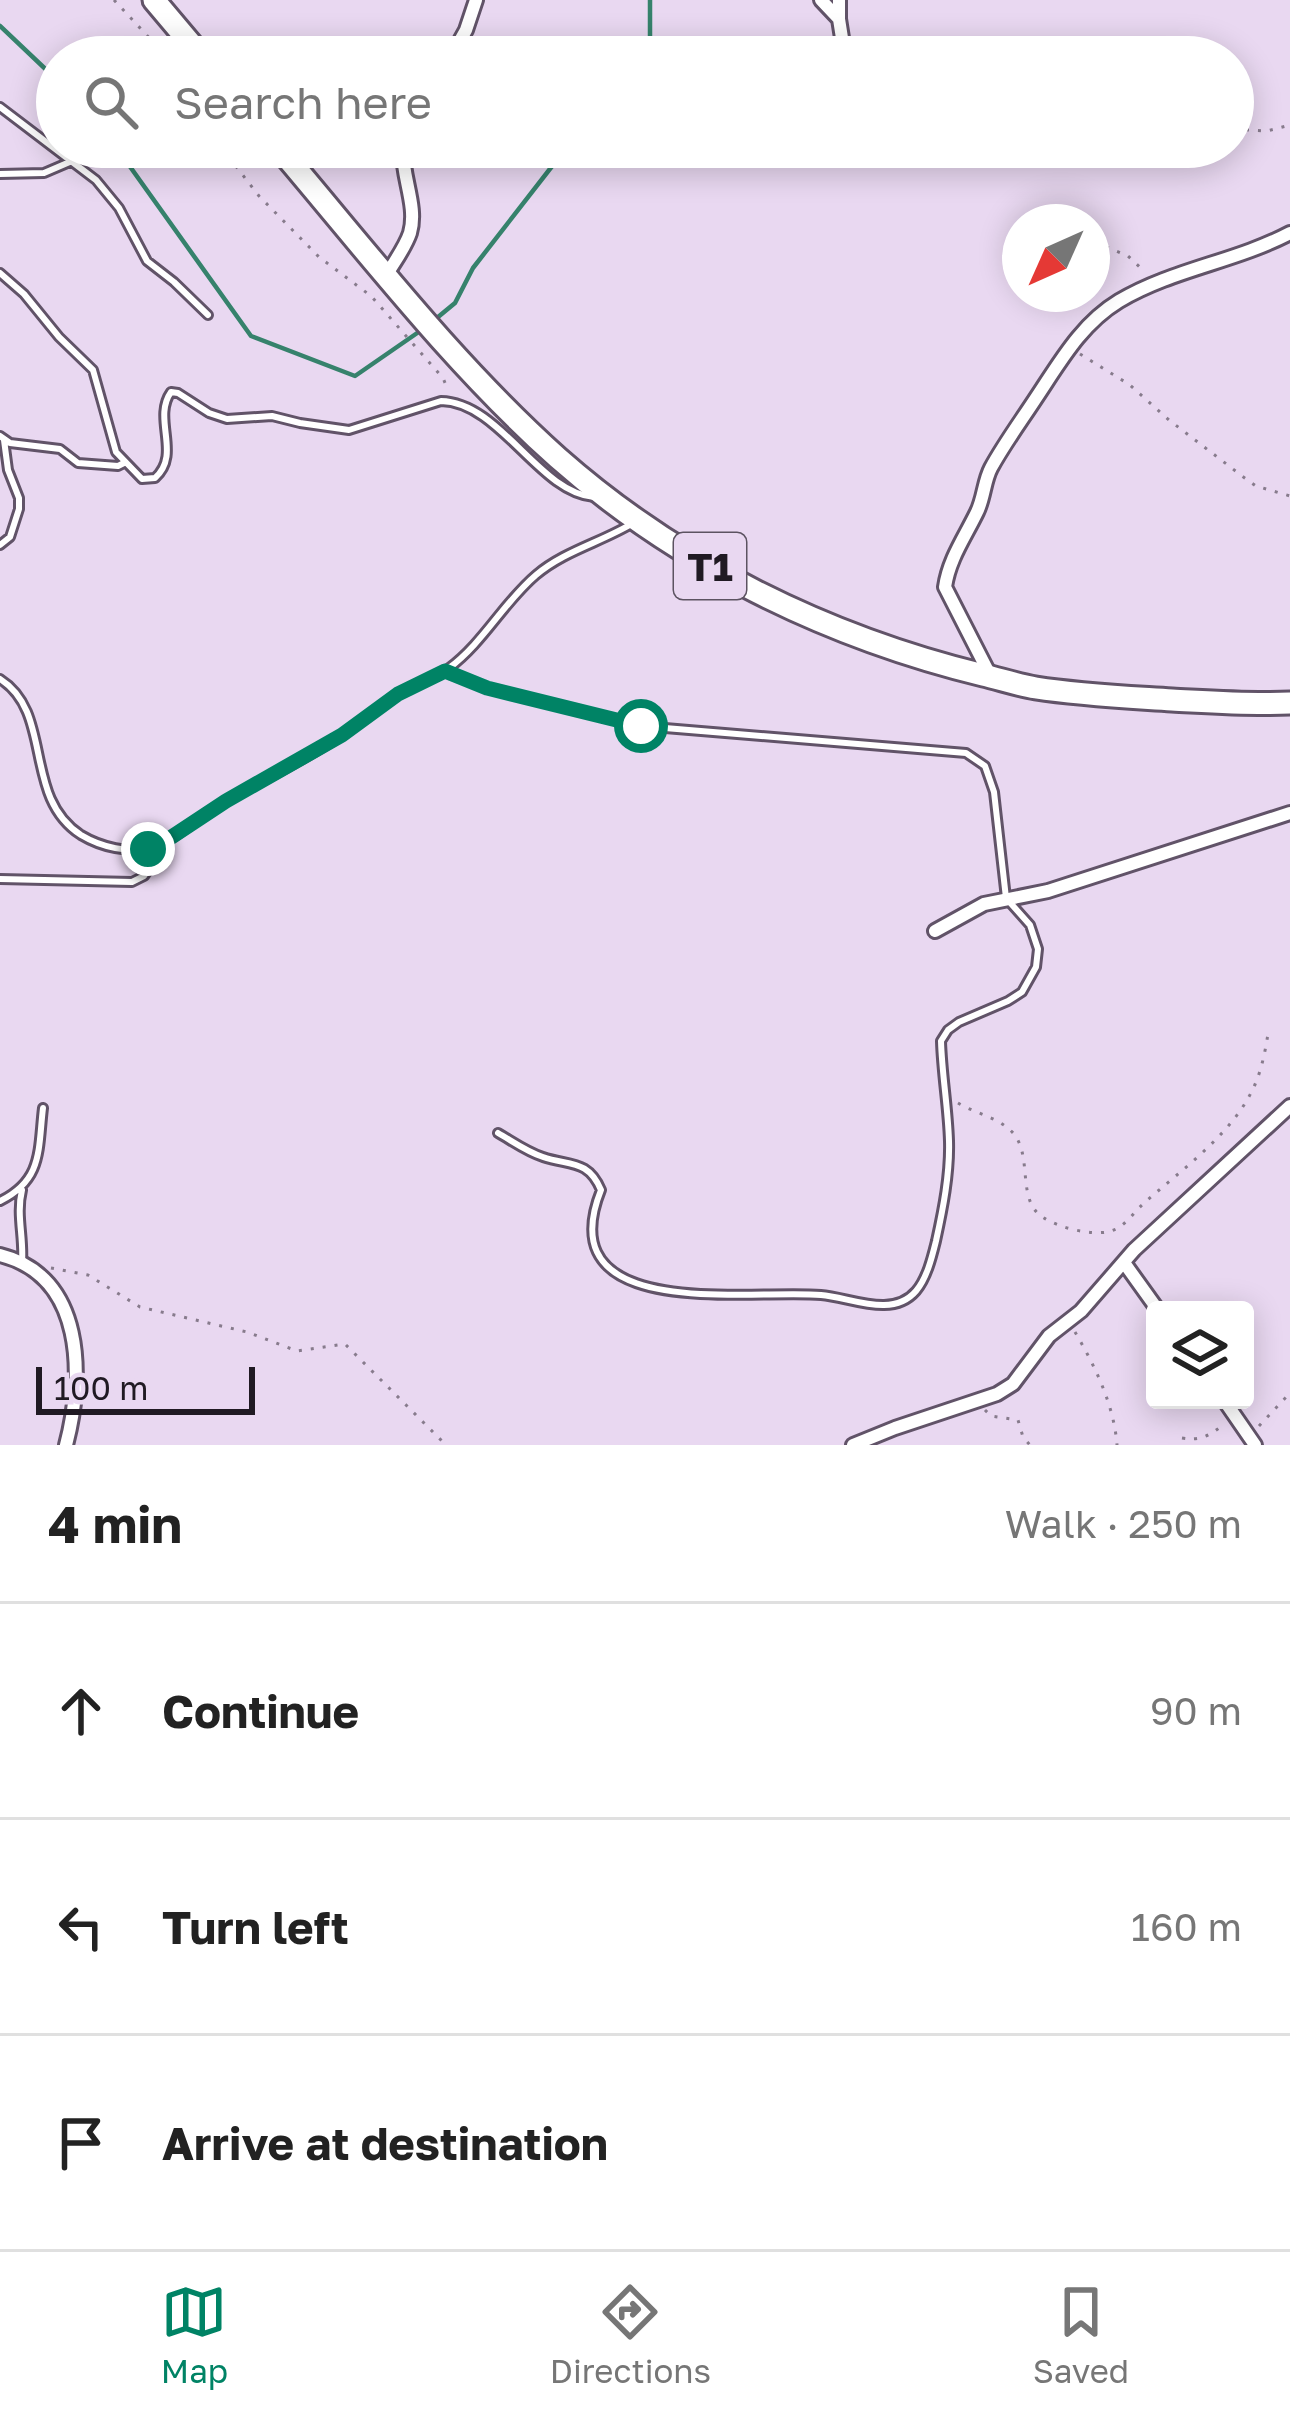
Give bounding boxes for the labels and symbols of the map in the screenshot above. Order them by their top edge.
north arrow [1002,204,1110,312]
road number: T1 [674,533,746,599]
route start [614,699,668,753]
route end [121,822,175,876]
scale bar [36,1361,255,1414]

